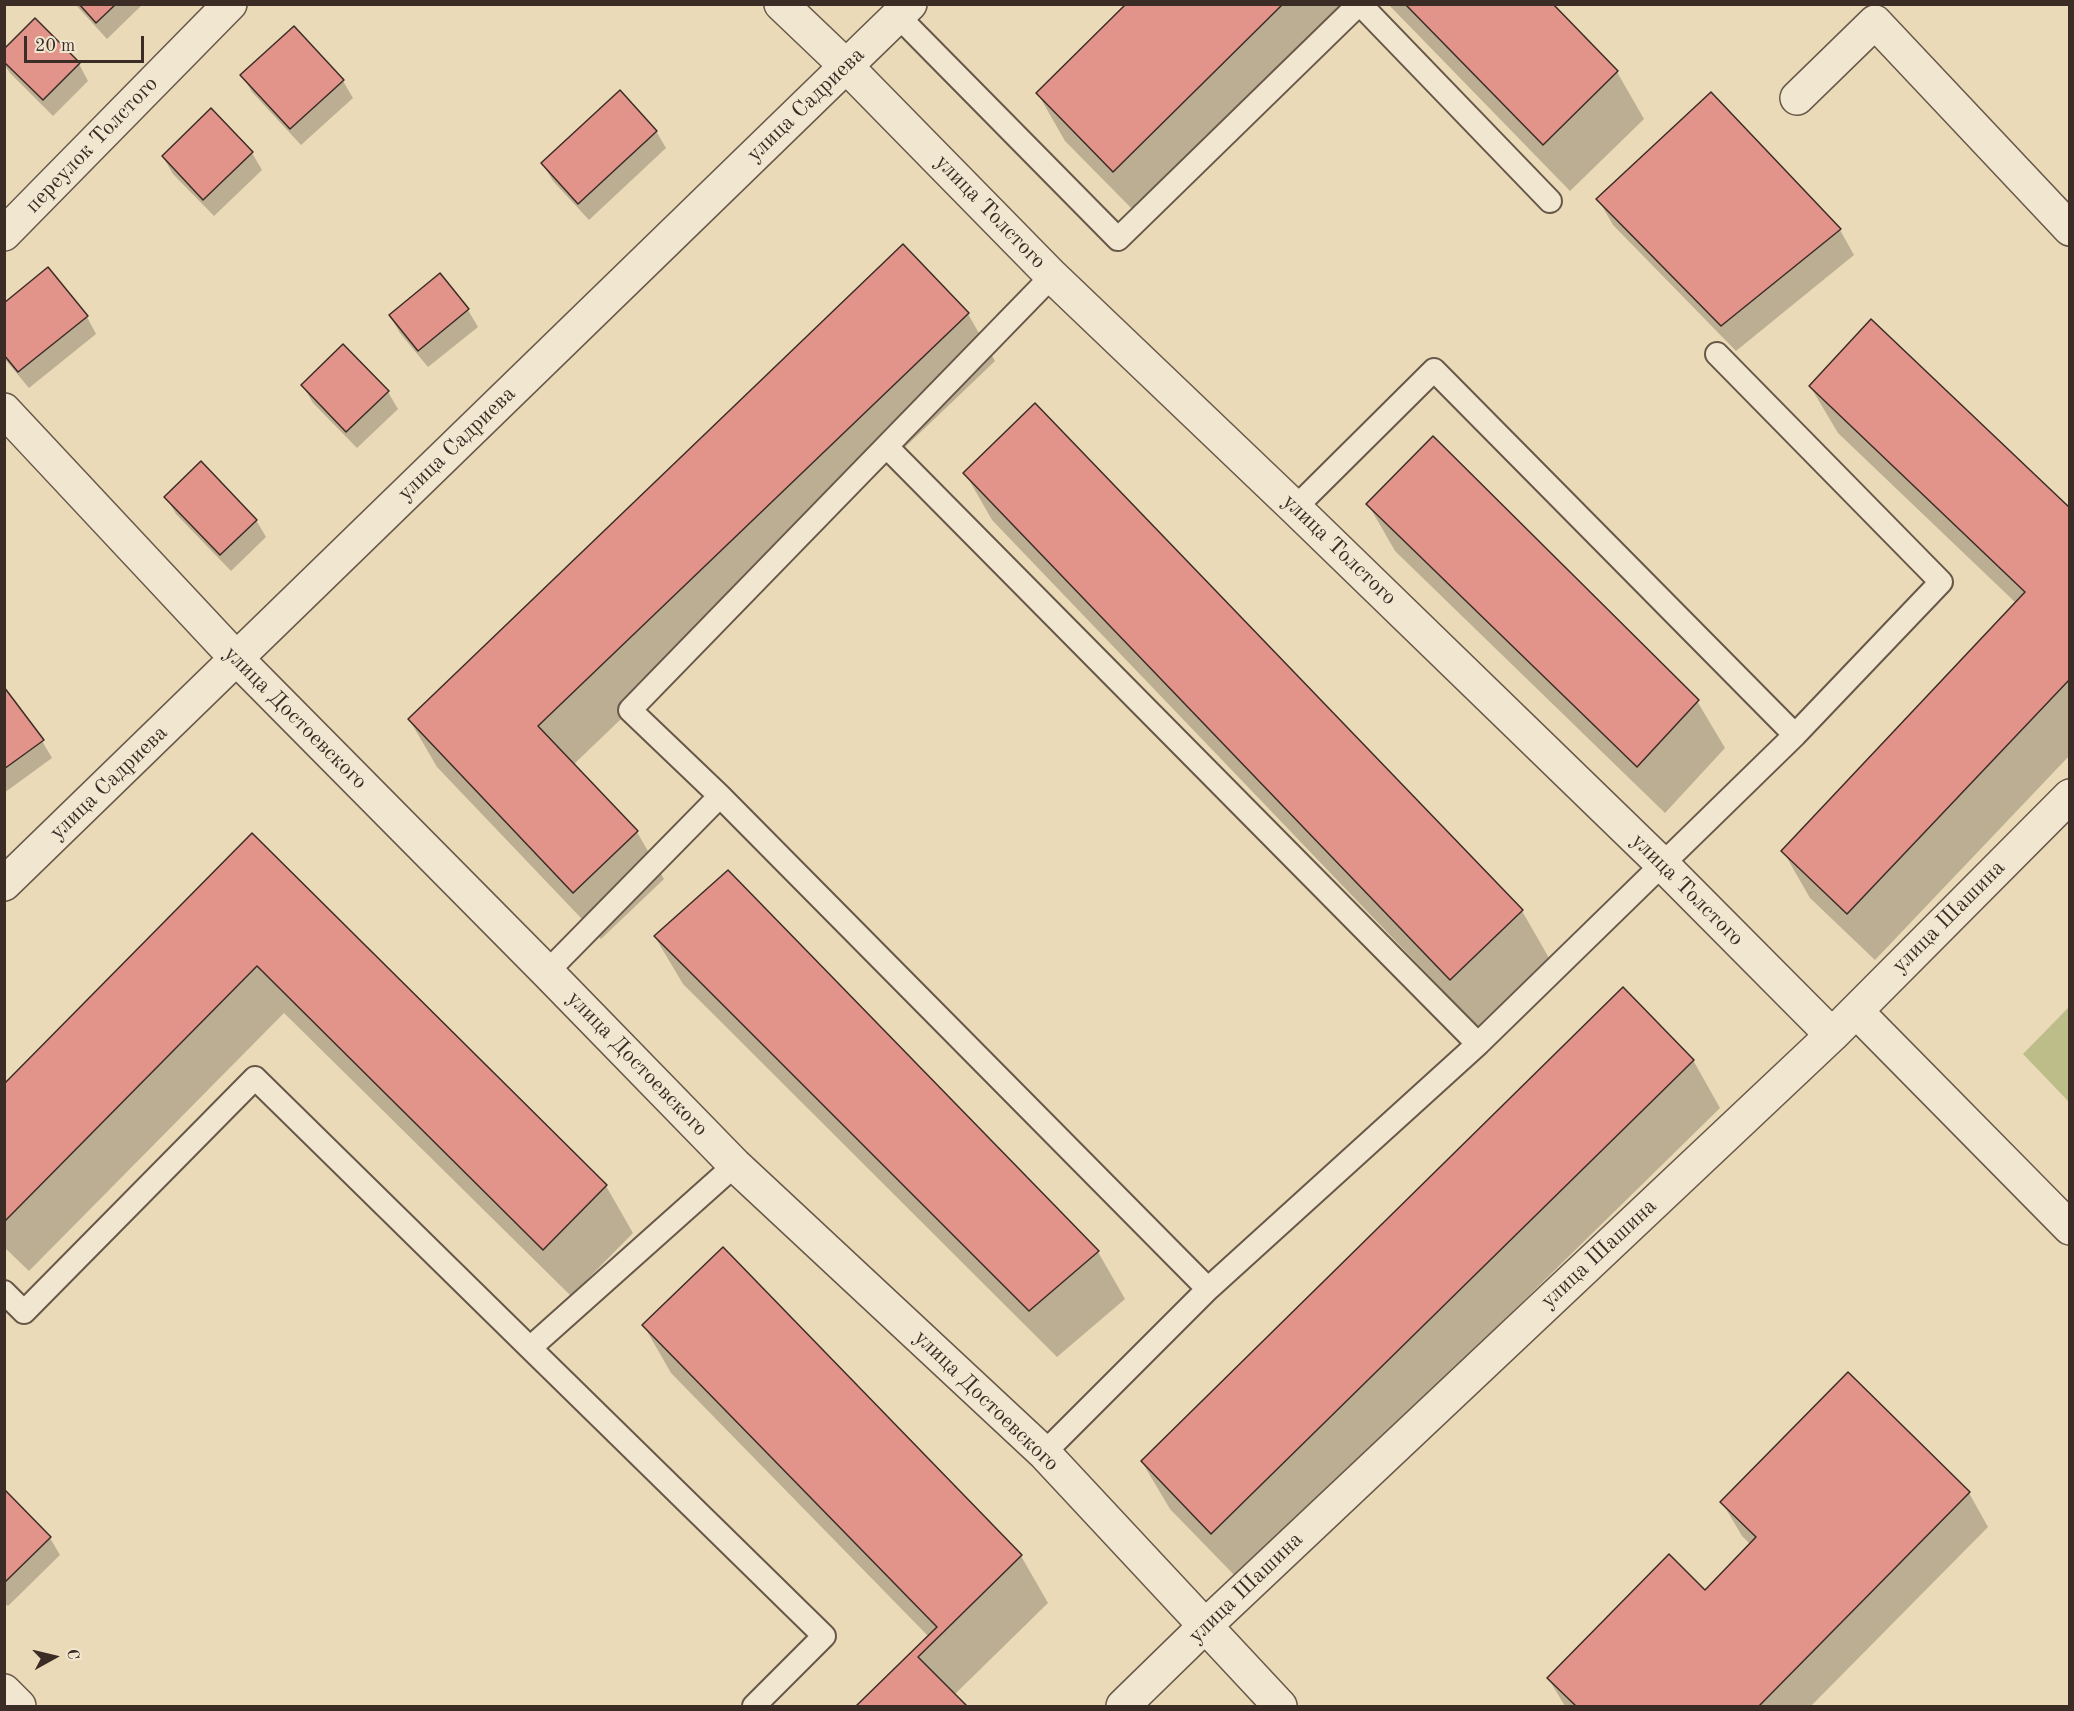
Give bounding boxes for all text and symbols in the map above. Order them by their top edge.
scale bar [27,24,147,62]
text: 20 m [35,37,75,55]
street label: улица Садриева [742,42,870,168]
street label: переулок Толстого [20,71,164,219]
street label: улица Толстого [929,149,1051,275]
street label: улица Садриева [393,381,521,507]
street label: улица Толстого [1276,489,1402,611]
street label: улица Достоевского [218,641,372,795]
street label: улица Садриева [45,720,173,846]
street label: улица Толстого [1625,828,1749,952]
street label: улица Шашина [1887,855,2011,979]
street label: улица Достоевского [561,986,713,1142]
street label: улица Шашина [1535,1194,1663,1314]
street label: улица Достоевского [908,1325,1064,1477]
street label: улица Шашина [1183,1527,1309,1649]
north arrow [24,1627,84,1687]
text: С [63,1648,80,1661]

